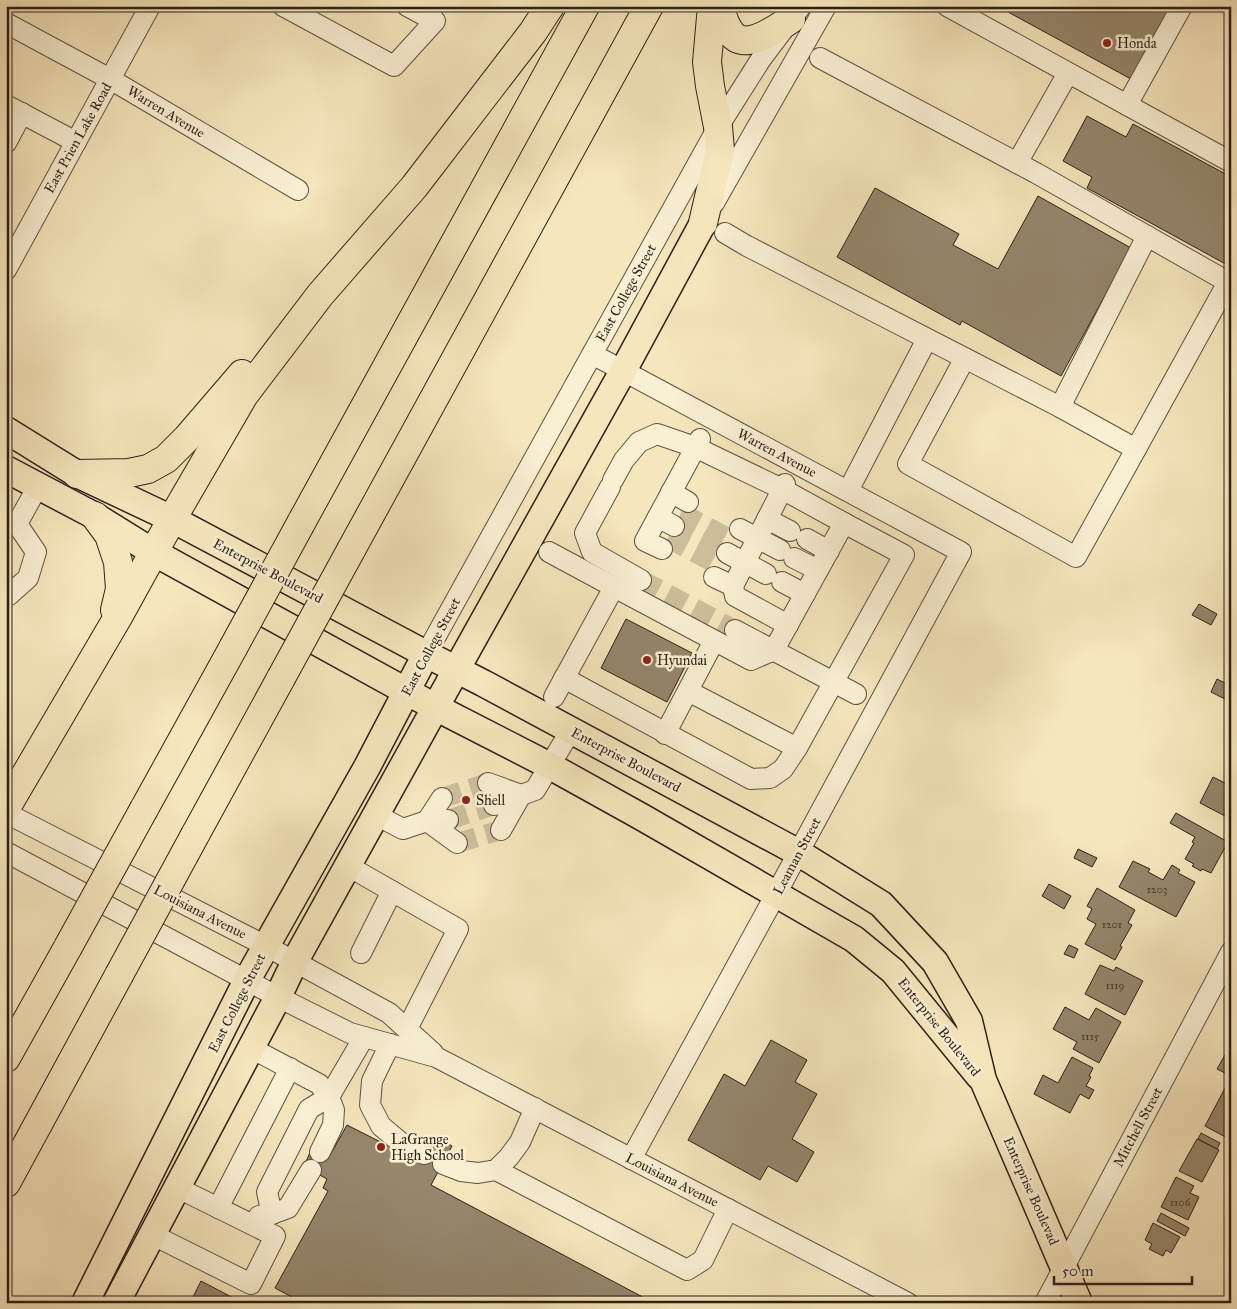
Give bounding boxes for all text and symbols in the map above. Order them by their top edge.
place label: Honda [1117,35,1157,52]
marker: Honda [1101,37,1113,49]
street label: East Prien Lake Road [41,80,115,196]
street label: Warren Avenue [124,82,208,142]
street label: East College Street [592,241,660,345]
street label: Warren Avenue [734,425,820,481]
street label: Enterprise Boulevard [210,535,326,607]
street label: East College Street [398,595,464,699]
place label: Hyundai [657,652,707,669]
marker: Hyundai [641,654,653,666]
street label: Enterprise Boulevard [568,724,684,796]
place label: Shell [476,792,505,809]
marker: Shell [460,794,472,806]
street label: Leaman Street [770,814,825,898]
street label: Louisiana Avenue [151,881,250,943]
house number: 1203 [1147,883,1167,896]
house number: 1201 [1102,918,1122,931]
street label: East College Street [205,950,269,1056]
street label: Enterprise Boulevard [894,974,984,1080]
house number: 1119 [1106,979,1125,992]
house number: 1115 [1081,1030,1099,1043]
street label: Mitchell Street [1110,1084,1166,1170]
place label: LaGrange High School [391,1131,464,1164]
street label: Enterprise Boulevad [1000,1134,1062,1248]
marker: LaGrange High School [375,1141,387,1153]
street label: Louisiana Avenue [623,1149,722,1211]
house number: 1106 [1170,1196,1191,1209]
scale bar [1054,1254,1192,1286]
text: 50 m [1062,1262,1094,1280]

